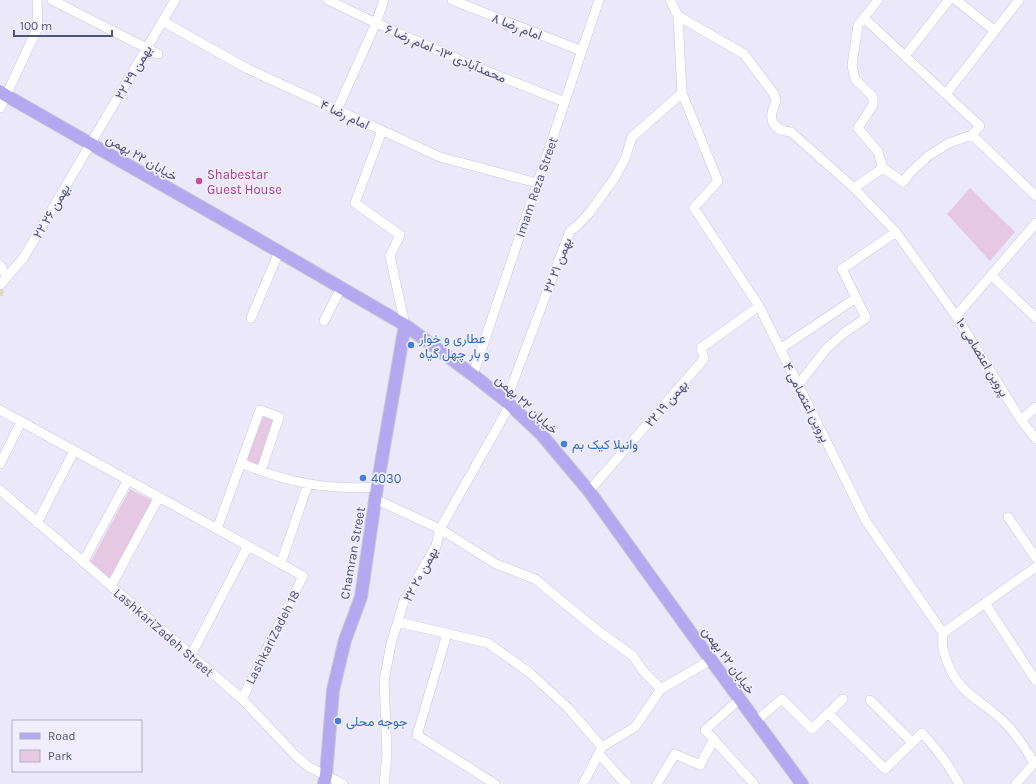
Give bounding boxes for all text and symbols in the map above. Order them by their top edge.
street label: امام رضا ۸ [489,10,544,44]
scale bar [14,12,112,38]
text: 100 m [20,19,52,33]
street label: محمدآبادی ۱۳- امام رضا ۶ [383,21,509,87]
street label: ۲۲ بهمن ۲۹ [112,42,156,102]
street label: امام رضا ۴ [317,97,372,133]
street label: خیابان ۲۲ بهمن [103,131,180,185]
street label: Imam Reza Street [512,135,561,239]
place label: Shabestar Guest House [207,167,282,197]
marker: Shabestar Guest House [194,176,204,186]
street label: ۲۲ بهمن ۲۶ [30,181,74,242]
street label: ۲۲ بهمن ۲۱ [540,236,576,295]
street label: پروین اعتصامی ۱۰ [951,315,1012,400]
place label: عطاری و خوار و بار چهل گیاه [418,331,490,363]
marker: عطاری و خوار و بار چهل گیاه [406,340,416,350]
street label: پروین اعتصامی ۴ [778,360,833,445]
street label: خیابان ۲۲ بهمن [492,372,561,438]
street label: ۲۲ بهمن ۱۹ [642,377,692,430]
place label: وانیلا کیک بم [572,437,638,453]
marker: وانیلا کیک بم [559,439,569,449]
place label: 4030 [371,471,402,486]
marker: 4030 [358,473,368,483]
street label: Chamran Street [337,506,368,600]
street label: ۲۲ بهمن ۲۰ [400,544,442,604]
street label: LashkariZadeh Street [111,585,217,680]
street label: LashkariZadeh 18 [242,588,303,687]
street label: خیابان ۲۲ بهمن [698,624,758,698]
place label: جوجه محلی [346,714,408,730]
marker: جوجه محلی [333,716,343,726]
legend [12,720,142,772]
text: Road [48,729,76,743]
text: Park [48,749,73,763]

